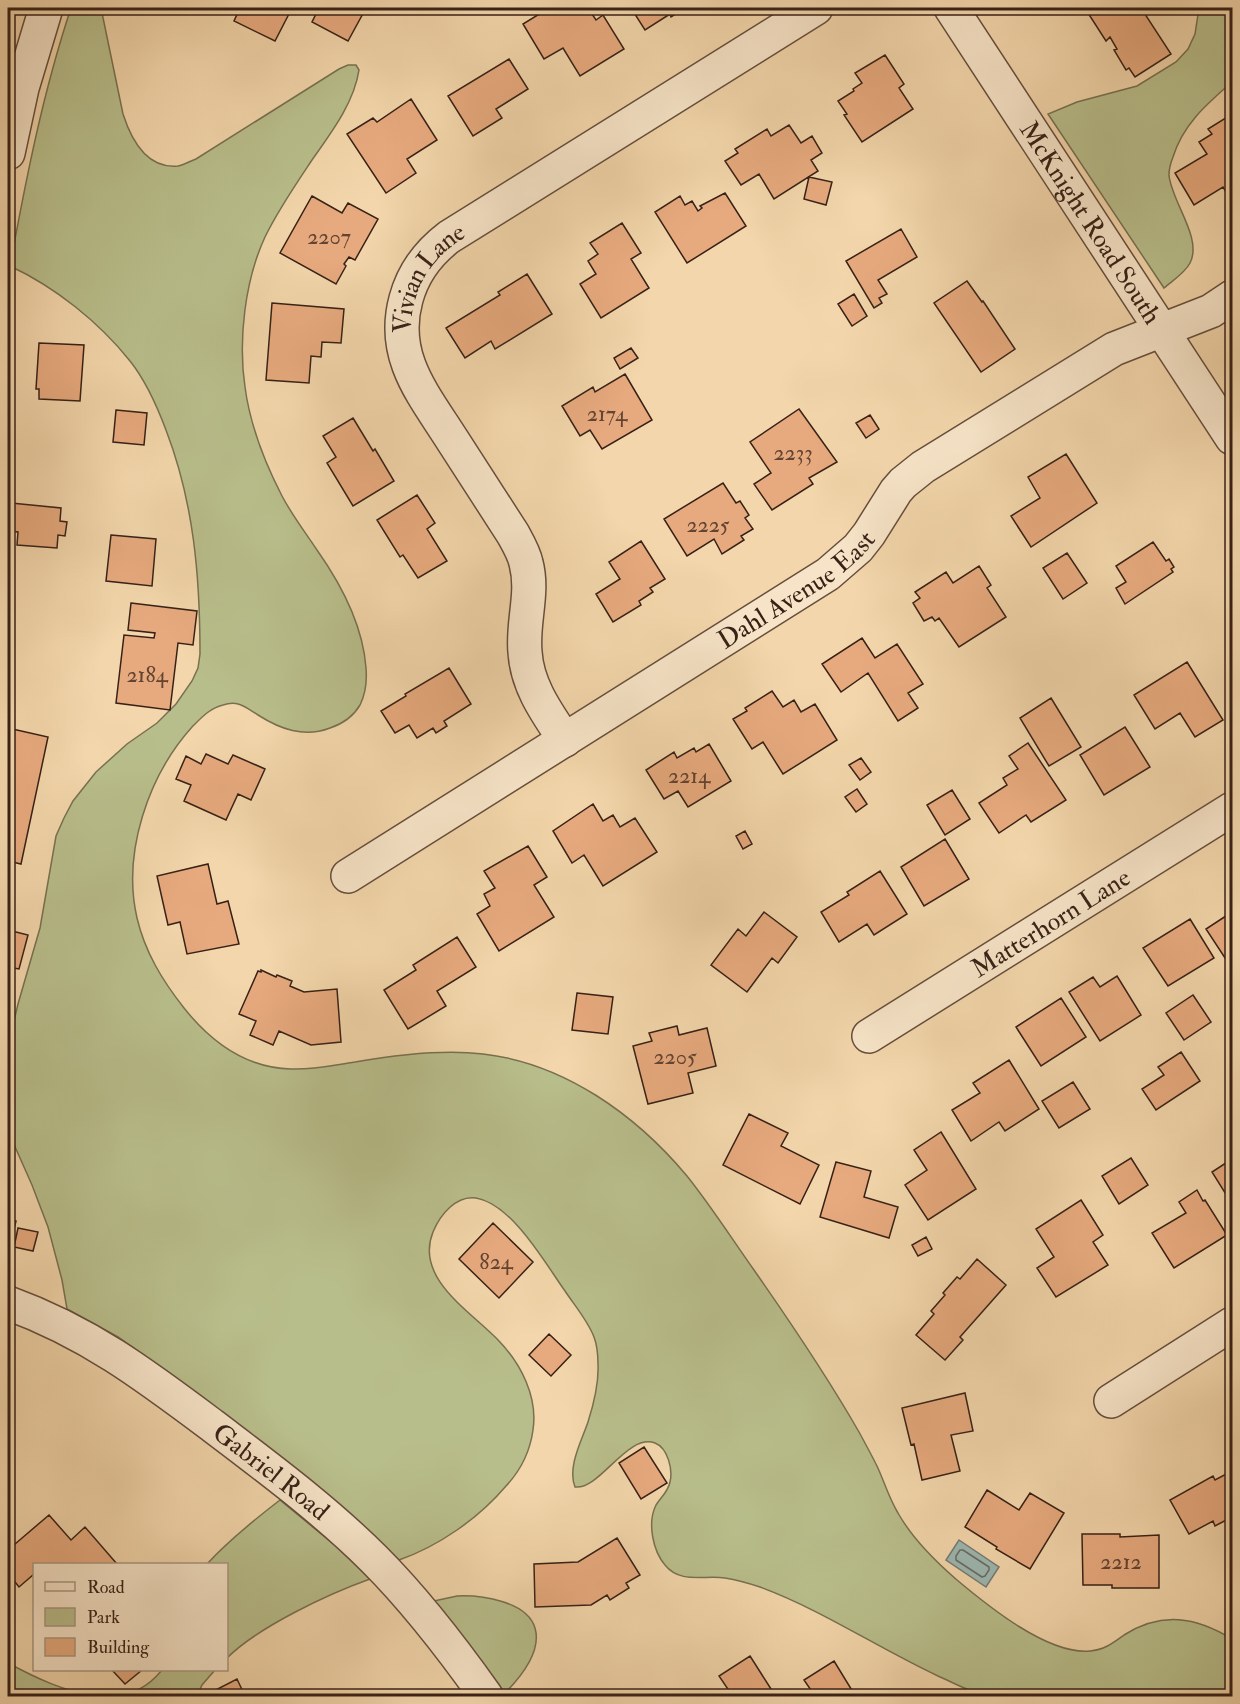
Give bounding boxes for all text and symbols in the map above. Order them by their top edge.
street label: McKnight Road South [1012,115,1168,331]
street label: Vivian Lane [387,216,471,334]
house number: 2207 [307,223,351,251]
house number: 2174 [587,400,628,428]
house number: 2233 [773,439,813,467]
house number: 2225 [686,511,730,539]
street label: Dahl Avenue East [712,525,882,656]
house number: 2184 [126,661,169,689]
house number: 2214 [668,762,711,790]
street label: Matterhorn Lane [965,862,1137,985]
house number: 2205 [653,1043,697,1071]
house number: 824 [479,1248,514,1276]
street label: Gabriel Road [206,1417,336,1528]
house number: 2212 [1100,1548,1142,1576]
legend [33,1563,228,1671]
text: Road [87,1576,125,1599]
text: Park [87,1606,120,1629]
text: Building [87,1636,150,1659]

